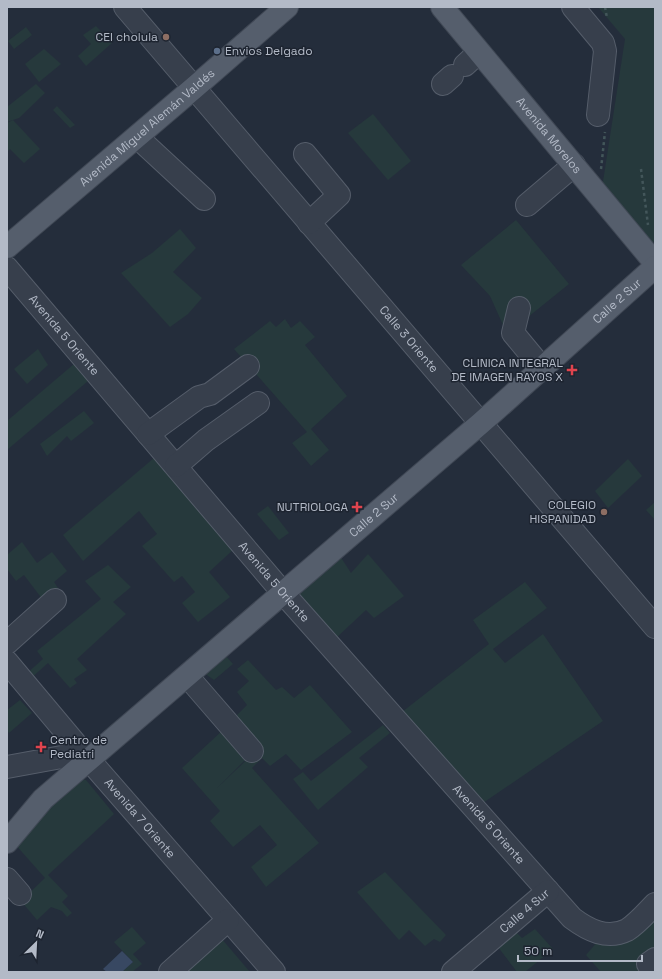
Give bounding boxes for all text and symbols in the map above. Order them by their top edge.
place label: CEI cholula [95,29,158,45]
marker: CEI cholula [161,32,171,42]
place label: Envios Delgado [225,43,313,59]
marker: Envios Delgado [212,46,222,56]
street label: Avenida Miguel Alemán Valdés [76,65,218,190]
street label: Avenida Morelos [512,94,585,177]
street label: Calle 2 Sur [589,275,645,327]
street label: Avenida 5 Oriente [25,291,103,379]
street label: Calle 3 Oriente [376,302,442,376]
place label: CLINICA INTEGRAL DE IMAGEN RAYOS X [451,355,563,385]
marker: CLINICA INTEGRAL DE IMAGEN RAYOS X [566,364,578,376]
street label: Calle 2 Sur [346,489,402,541]
place label: COLEGIO HISPANIDAD [530,497,596,527]
place label: NUTRIOLOGA [277,499,348,515]
marker: NUTRIOLOGA [351,501,363,513]
marker: COLEGIO HISPANIDAD [599,507,609,517]
street label: Avenida 5 Oriente [235,538,313,625]
place label: Centro de Pediatri [50,732,107,762]
marker: Centro de Pediatri [35,741,47,753]
street label: Avenida 7 Oriente [101,775,179,861]
street label: Avenida 5 Oriente [449,781,528,868]
street label: Calle 4 Sur [496,885,553,937]
north arrow [16,923,56,963]
text: N [34,926,46,942]
scale bar [518,937,642,963]
text: 50 m [524,943,552,959]

